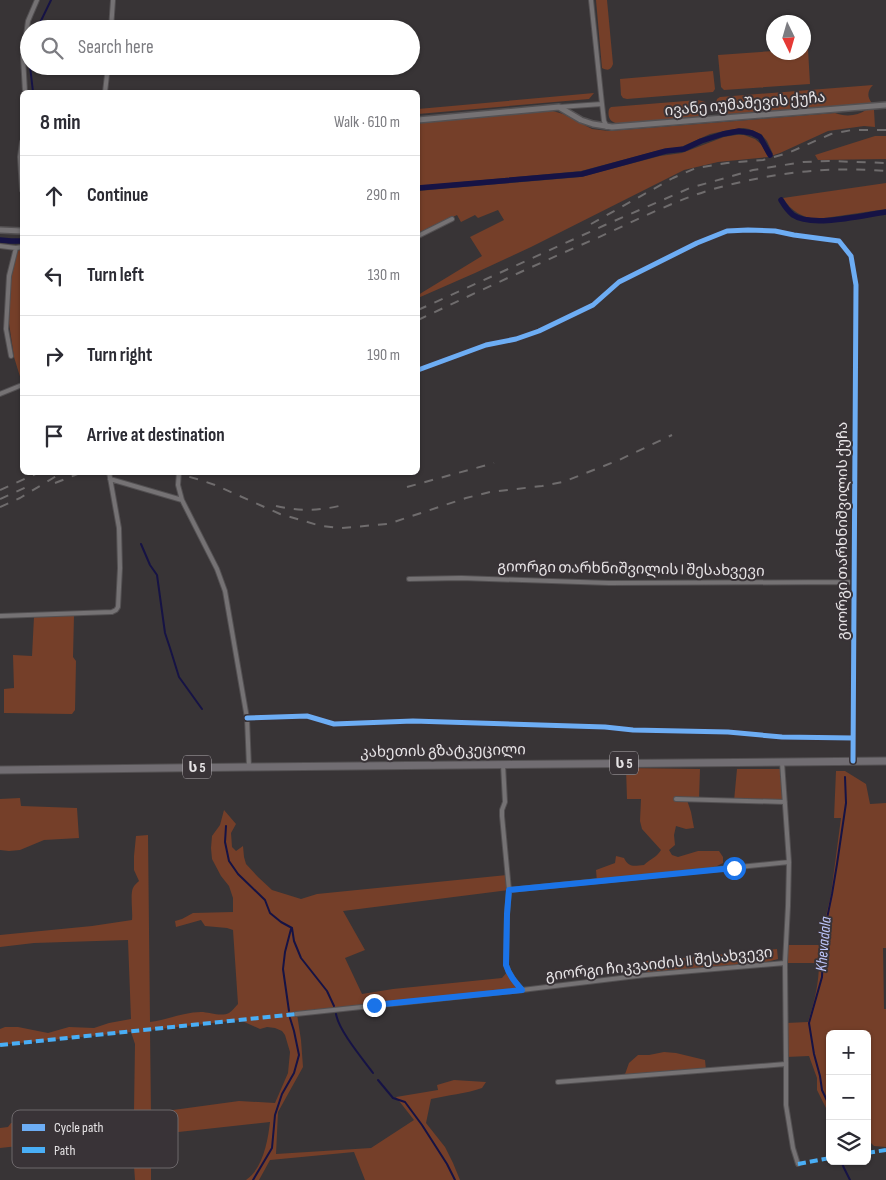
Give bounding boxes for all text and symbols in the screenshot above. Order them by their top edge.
north arrow [766,15,811,60]
search box [20,20,420,75]
icon: search [38,34,66,62]
text: Search here [78,36,154,59]
street label: ივანე იუმაშევის ქუჩა [664,88,826,120]
text: 8 min [40,110,81,135]
text: Walk · 610 m [334,113,400,132]
icon: ahead [40,182,68,210]
text: Continue [87,184,148,207]
text: 290 m [366,186,400,205]
icon: left [40,262,68,290]
text: Turn left [87,264,144,287]
text: 130 m [368,266,400,285]
icon: right [40,342,68,370]
text: Turn right [87,344,152,367]
text: 190 m [367,346,400,365]
icon: arrive [40,422,68,450]
street label: გიორგი თარხნიშვილის ქუჩა [833,422,852,640]
text: Arrive at destination [87,424,225,447]
street label: გიორგი თარხნიშვილის I შესახვევი [497,557,765,581]
street label: კახეთის გზატკეცილი [360,740,526,762]
road number: ს 5 [610,751,638,774]
road number: ს 5 [183,756,211,779]
route start [723,857,746,880]
water label: Khevadala [812,915,836,972]
street label: გიორგი ჩიკვაიძის II შესახვევი [545,943,773,985]
route end [363,994,386,1017]
map controls [826,1030,871,1165]
button: + [826,1030,871,1075]
button: − [826,1075,871,1120]
legend [12,1110,178,1168]
text: Cycle path [54,1119,104,1136]
button: layers [826,1120,871,1165]
text: Path [54,1142,75,1159]

